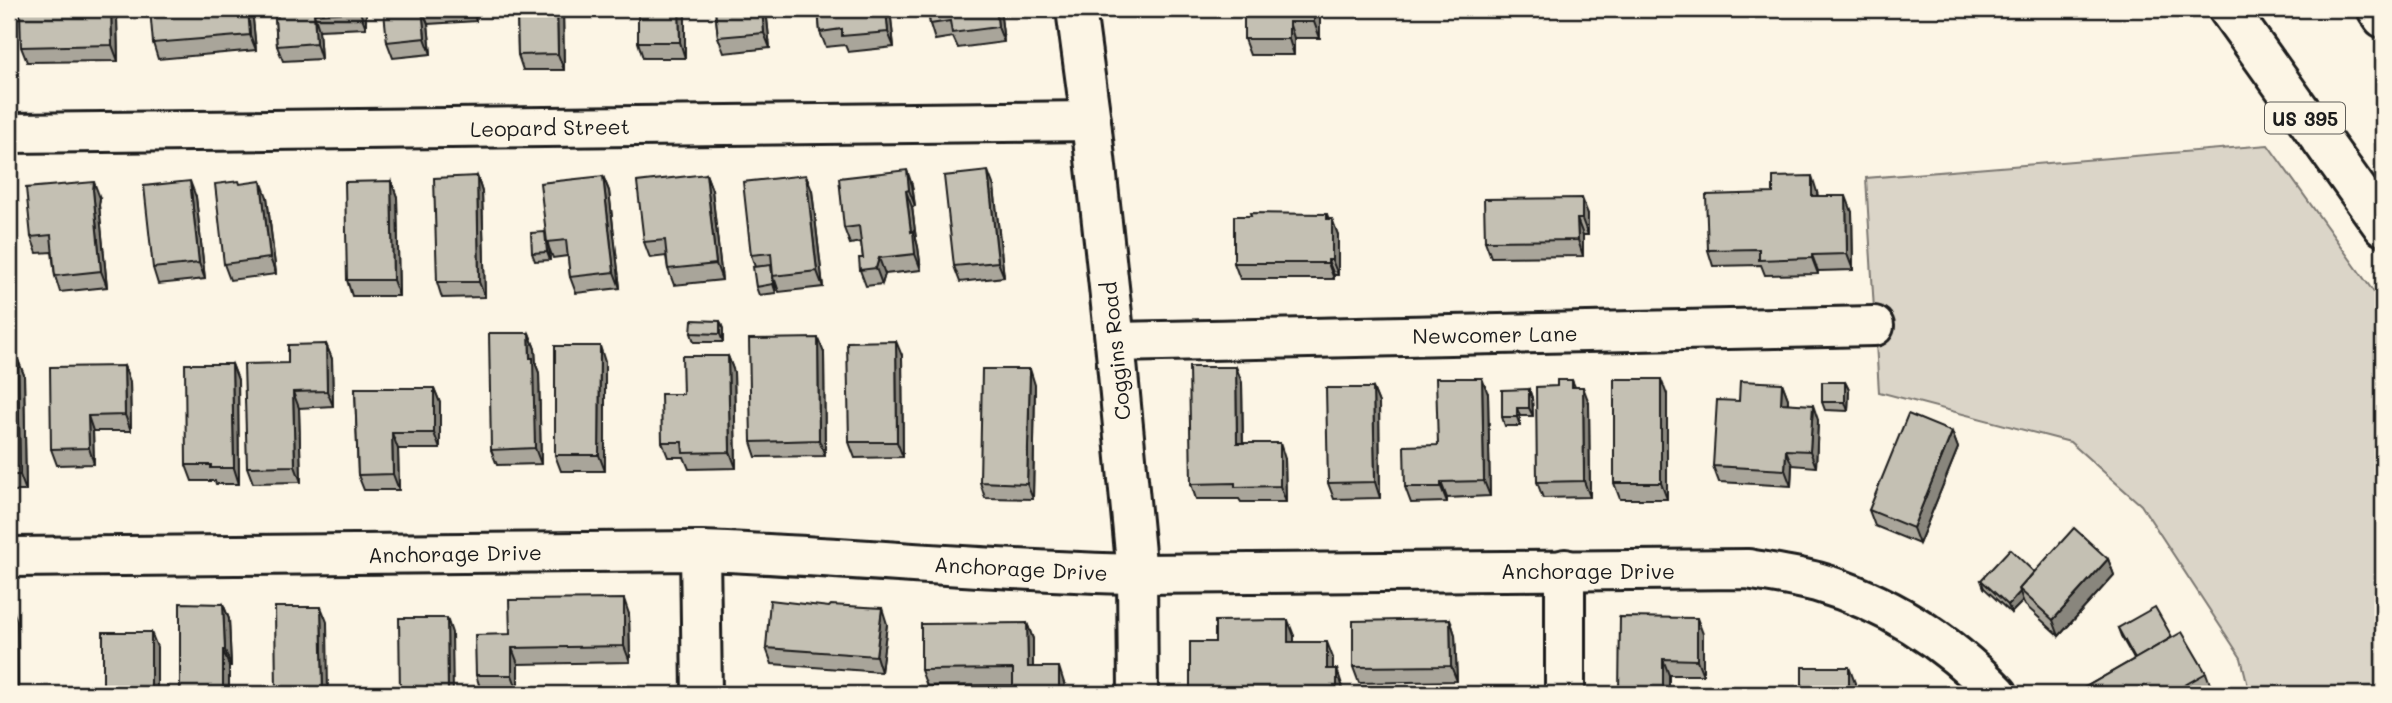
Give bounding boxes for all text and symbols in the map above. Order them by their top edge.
road number: US 395 [2265,102,2345,134]
street label: Leopard Street [470,112,630,142]
street label: Coggins Road [1094,280,1136,422]
street label: Newcomer Lane [1412,319,1578,349]
street label: Anchorage Drive [368,538,542,568]
street label: Anchorage Drive [933,550,1109,586]
street label: Anchorage Drive [1501,557,1675,584]

